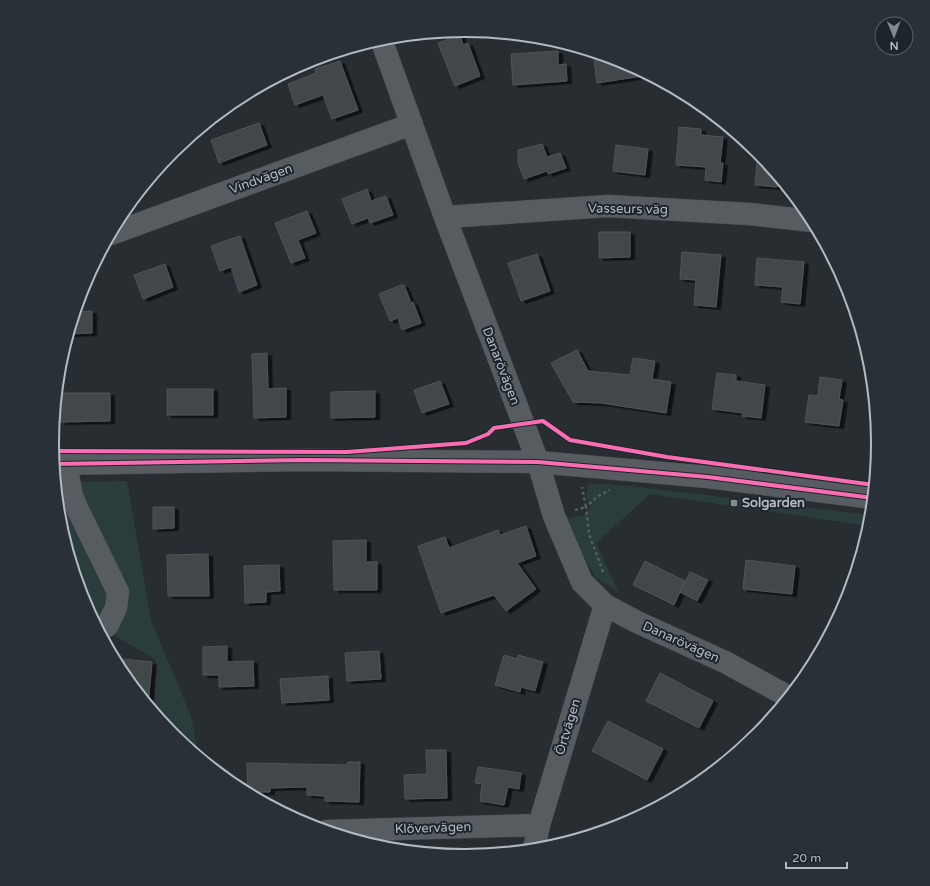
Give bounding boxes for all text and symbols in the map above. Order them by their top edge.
north arrow [874,16,914,56]
text: N [890,39,899,52]
street label: Vindvägen [227,160,295,198]
street label: Vasseurs väg [588,200,668,218]
street label: Danarövägen [479,325,523,407]
place label: Solgarden [742,495,805,511]
marker: Solgarden [729,498,739,508]
street label: Danarövägen [640,618,722,666]
street label: Örtvägen [552,697,584,757]
street label: Klövervägen [394,819,472,837]
scale bar [786,844,847,870]
text: 20 m [792,851,821,865]

